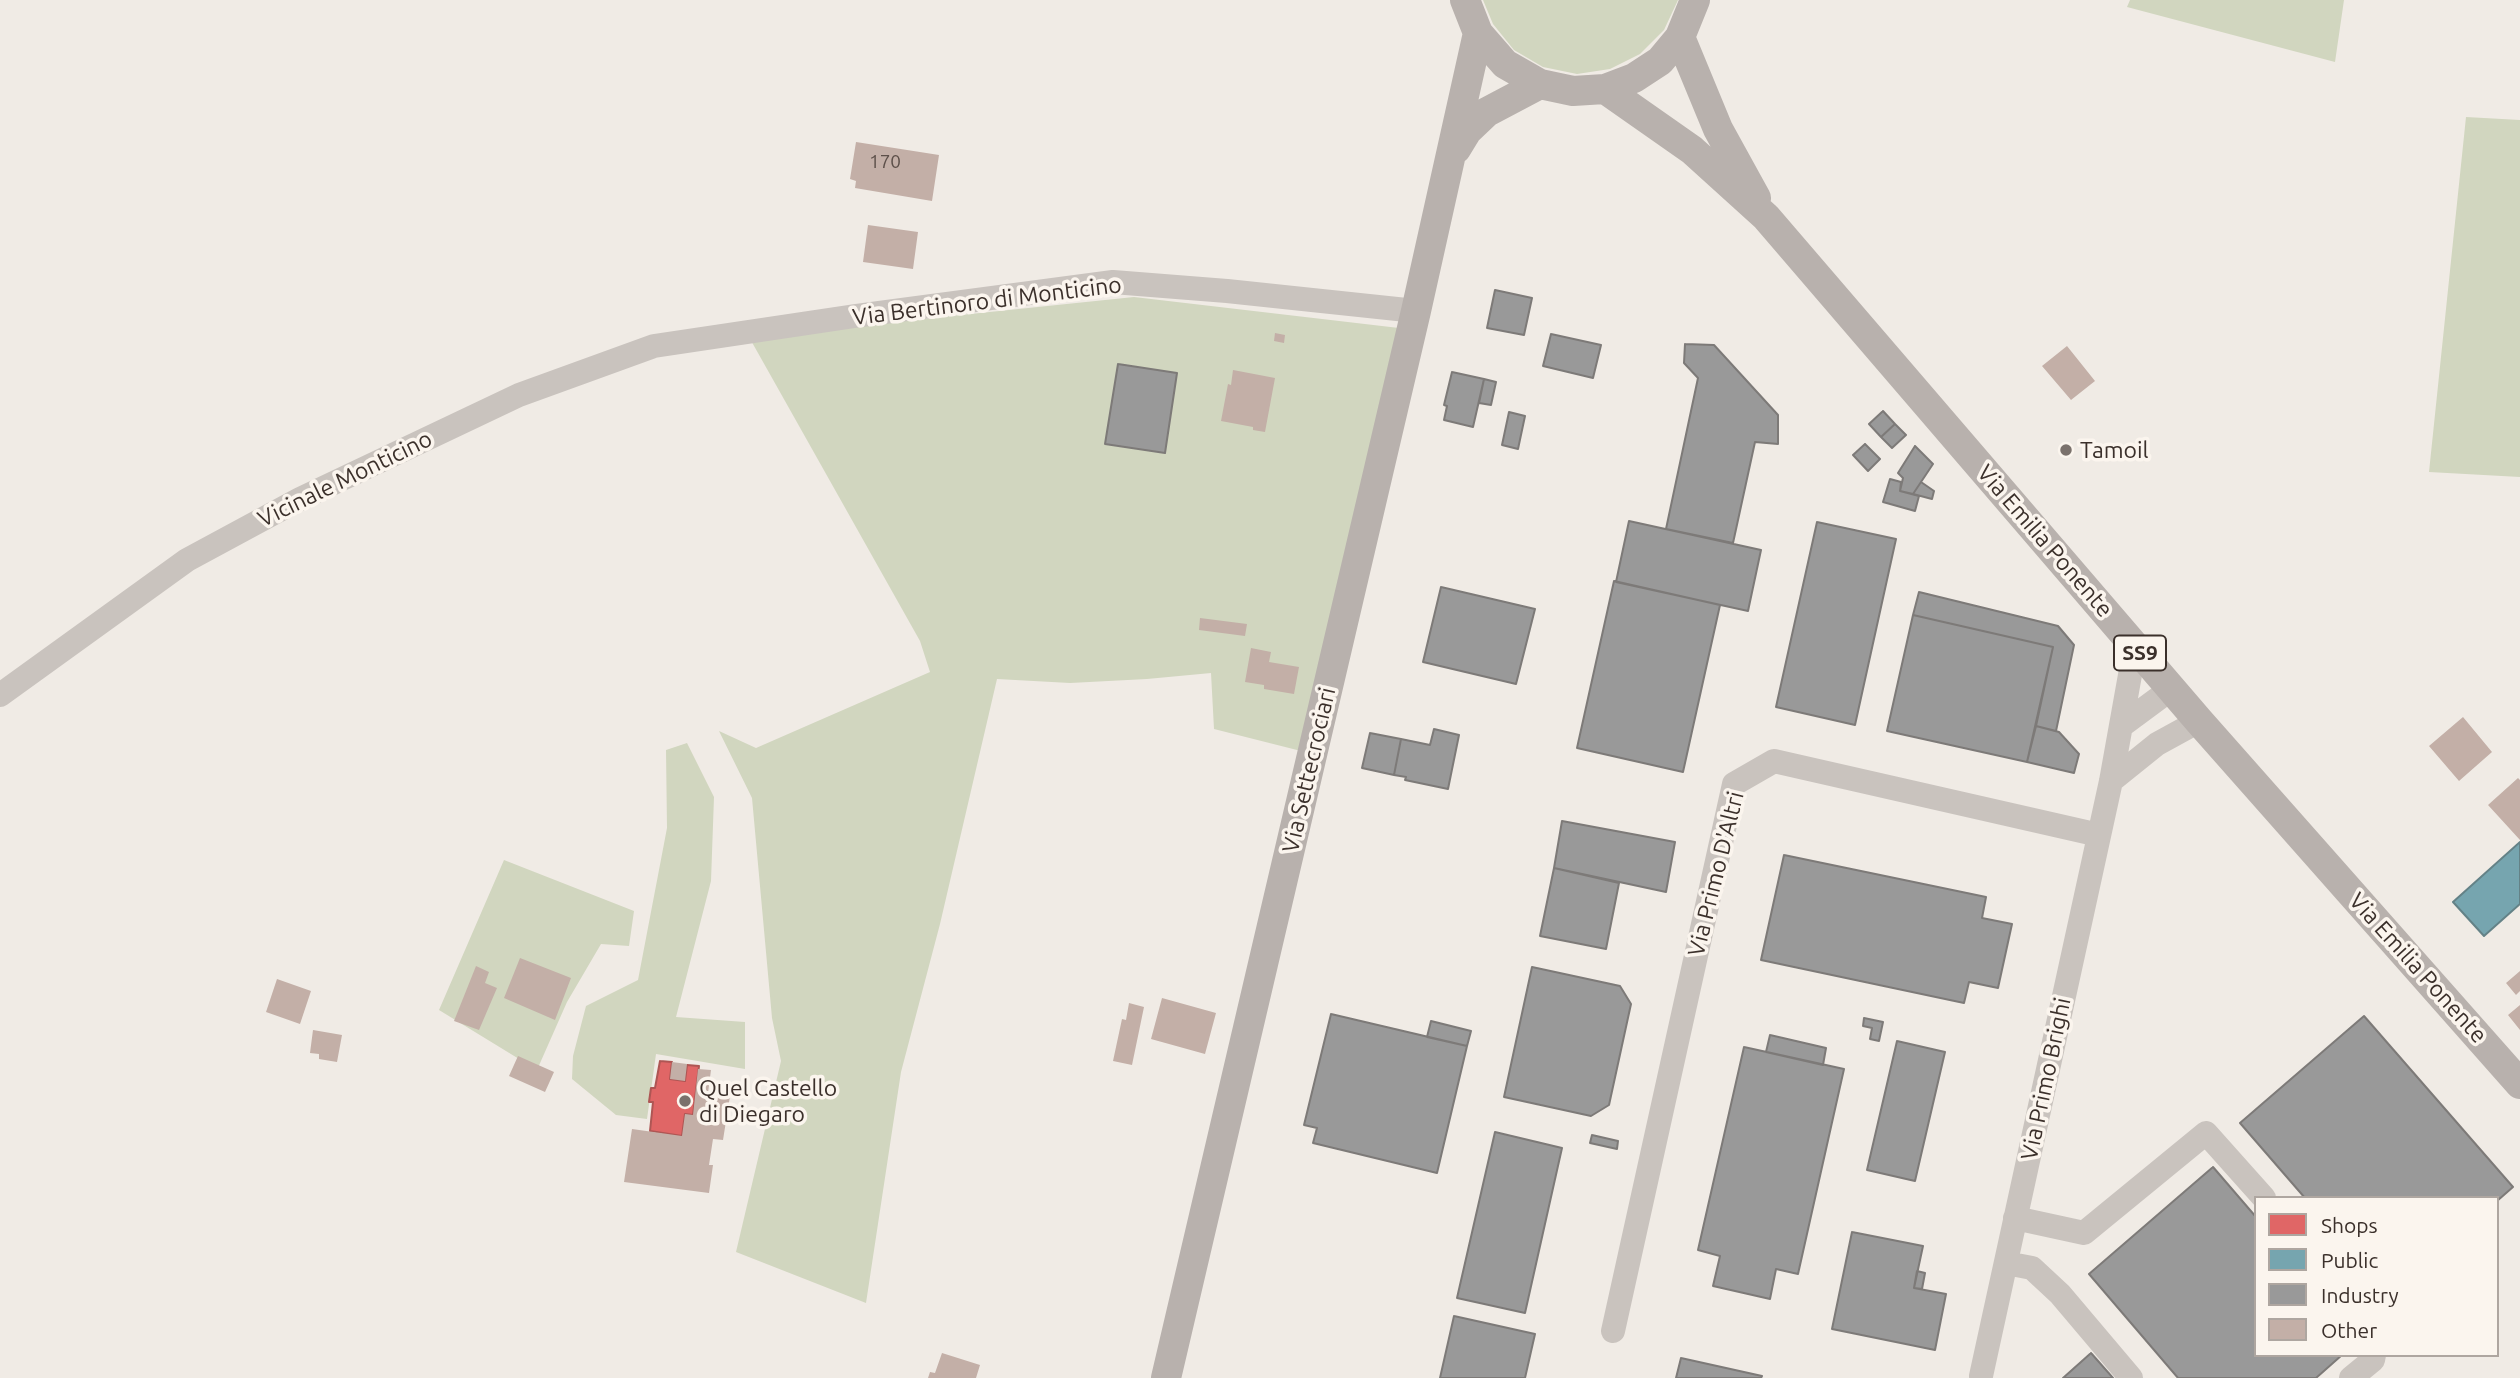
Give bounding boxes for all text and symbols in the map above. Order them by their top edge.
house number: 170 [869,151,901,173]
street label: Via Bertinoro di Monticino [851,271,1123,331]
street label: Vicinale Monticino [253,425,437,533]
place label: Tamoil [2080,436,2149,464]
marker: Tamoil [2058,442,2074,458]
street label: Via Emilia Ponente [1971,459,2119,623]
road number: SS9 [2114,636,2166,670]
street label: Via Settecrociari [1277,685,1341,855]
street label: Via Primo D'Altri [1682,789,1750,959]
street label: Via Emilia Ponente [2343,887,2493,1049]
street label: Via Primo Brighi [2015,995,2077,1163]
place label: Quel Castello di Diegaro [699,1074,837,1128]
marker: Quel Castello di Diegaro [677,1093,693,1109]
legend [2254,1196,2499,1357]
text: Shops [2321,1213,2378,1237]
text: Public [2321,1248,2378,1272]
text: Industry [2321,1283,2399,1307]
text: Other [2321,1318,2377,1342]

